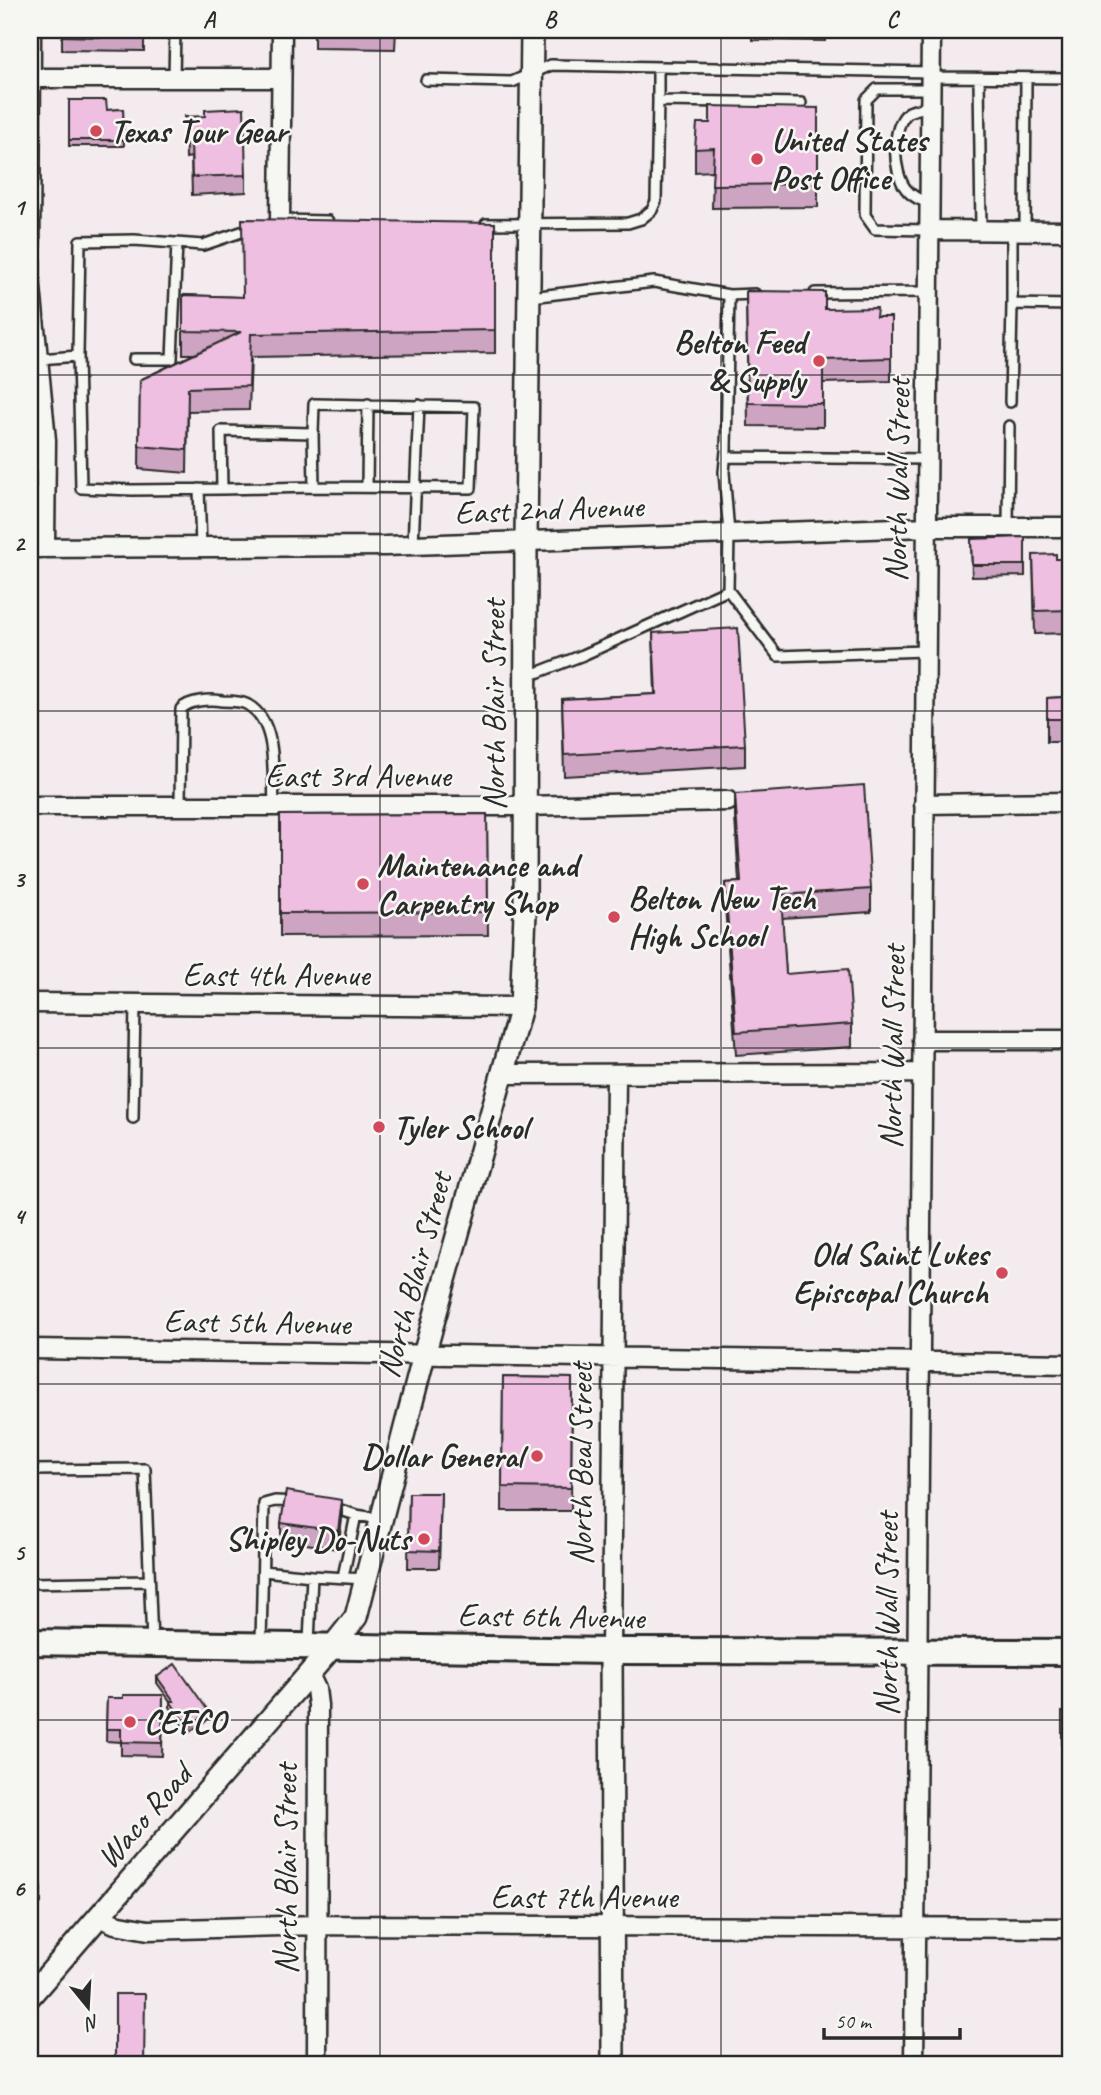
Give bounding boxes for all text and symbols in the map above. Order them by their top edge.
text: A [203,5,217,34]
text: B [544,5,558,34]
text: C [887,5,901,34]
place label: Texas Tour Gear [110,110,291,152]
place label: United States Post Office [771,119,930,199]
marker: Texas Tour Gear [88,123,104,139]
marker: United States Post Office [749,151,765,167]
text: 1 [14,193,27,222]
place label: Belton Feed & Supply [674,321,811,401]
marker: Belton Feed & Supply [811,353,827,369]
street label: North Wall Street [874,375,920,582]
street label: East 2nd Avenue [454,485,646,533]
text: 2 [14,529,27,558]
street label: North Blair Street [473,597,515,810]
street label: East 3rd Avenue [265,755,453,797]
place label: Maintenance and Carpentry Shop [377,844,583,924]
text: 3 [14,865,27,894]
marker: Maintenance and Carpentry Shop [355,876,371,892]
place label: Belton New Tech High School [628,877,816,957]
marker: Belton New Tech High School [606,909,622,925]
street label: North Wall Street [869,942,915,1149]
street label: East 4th Avenue [183,954,372,996]
place label: Tyler School [393,1106,534,1148]
marker: Tyler School [371,1119,387,1135]
street label: North Blair Street [366,1165,462,1382]
text: 4 [14,1202,27,1231]
place label: Old Saint Lukes Episcopal Church [793,1233,991,1313]
marker: Old Saint Lukes Episcopal Church [994,1265,1010,1281]
street label: East 5th Avenue [163,1299,353,1345]
street label: North Beal Street [560,1360,602,1565]
place label: Dollar General [361,1435,529,1477]
marker: Dollar General [529,1448,545,1464]
street label: North Wall Street [866,1509,908,1716]
place label: Shipley Do-Nuts [225,1518,413,1560]
marker: Shipley Do-Nuts [416,1531,432,1547]
text: 5 [14,1538,26,1567]
street label: East 6th Avenue [457,1593,647,1639]
place label: CEFCO [144,1701,230,1743]
marker: CEFCO [122,1714,138,1730]
street label: Waco Road [87,1751,204,1877]
street label: North Blair Street [265,1761,307,1974]
text: 6 [14,1874,27,1903]
street label: East 7th Avenue [491,1876,680,1918]
north arrow [52,1972,122,2042]
scale bar [824,1997,961,2041]
text: 50 m [835,2008,873,2034]
text: N [81,2009,102,2036]

